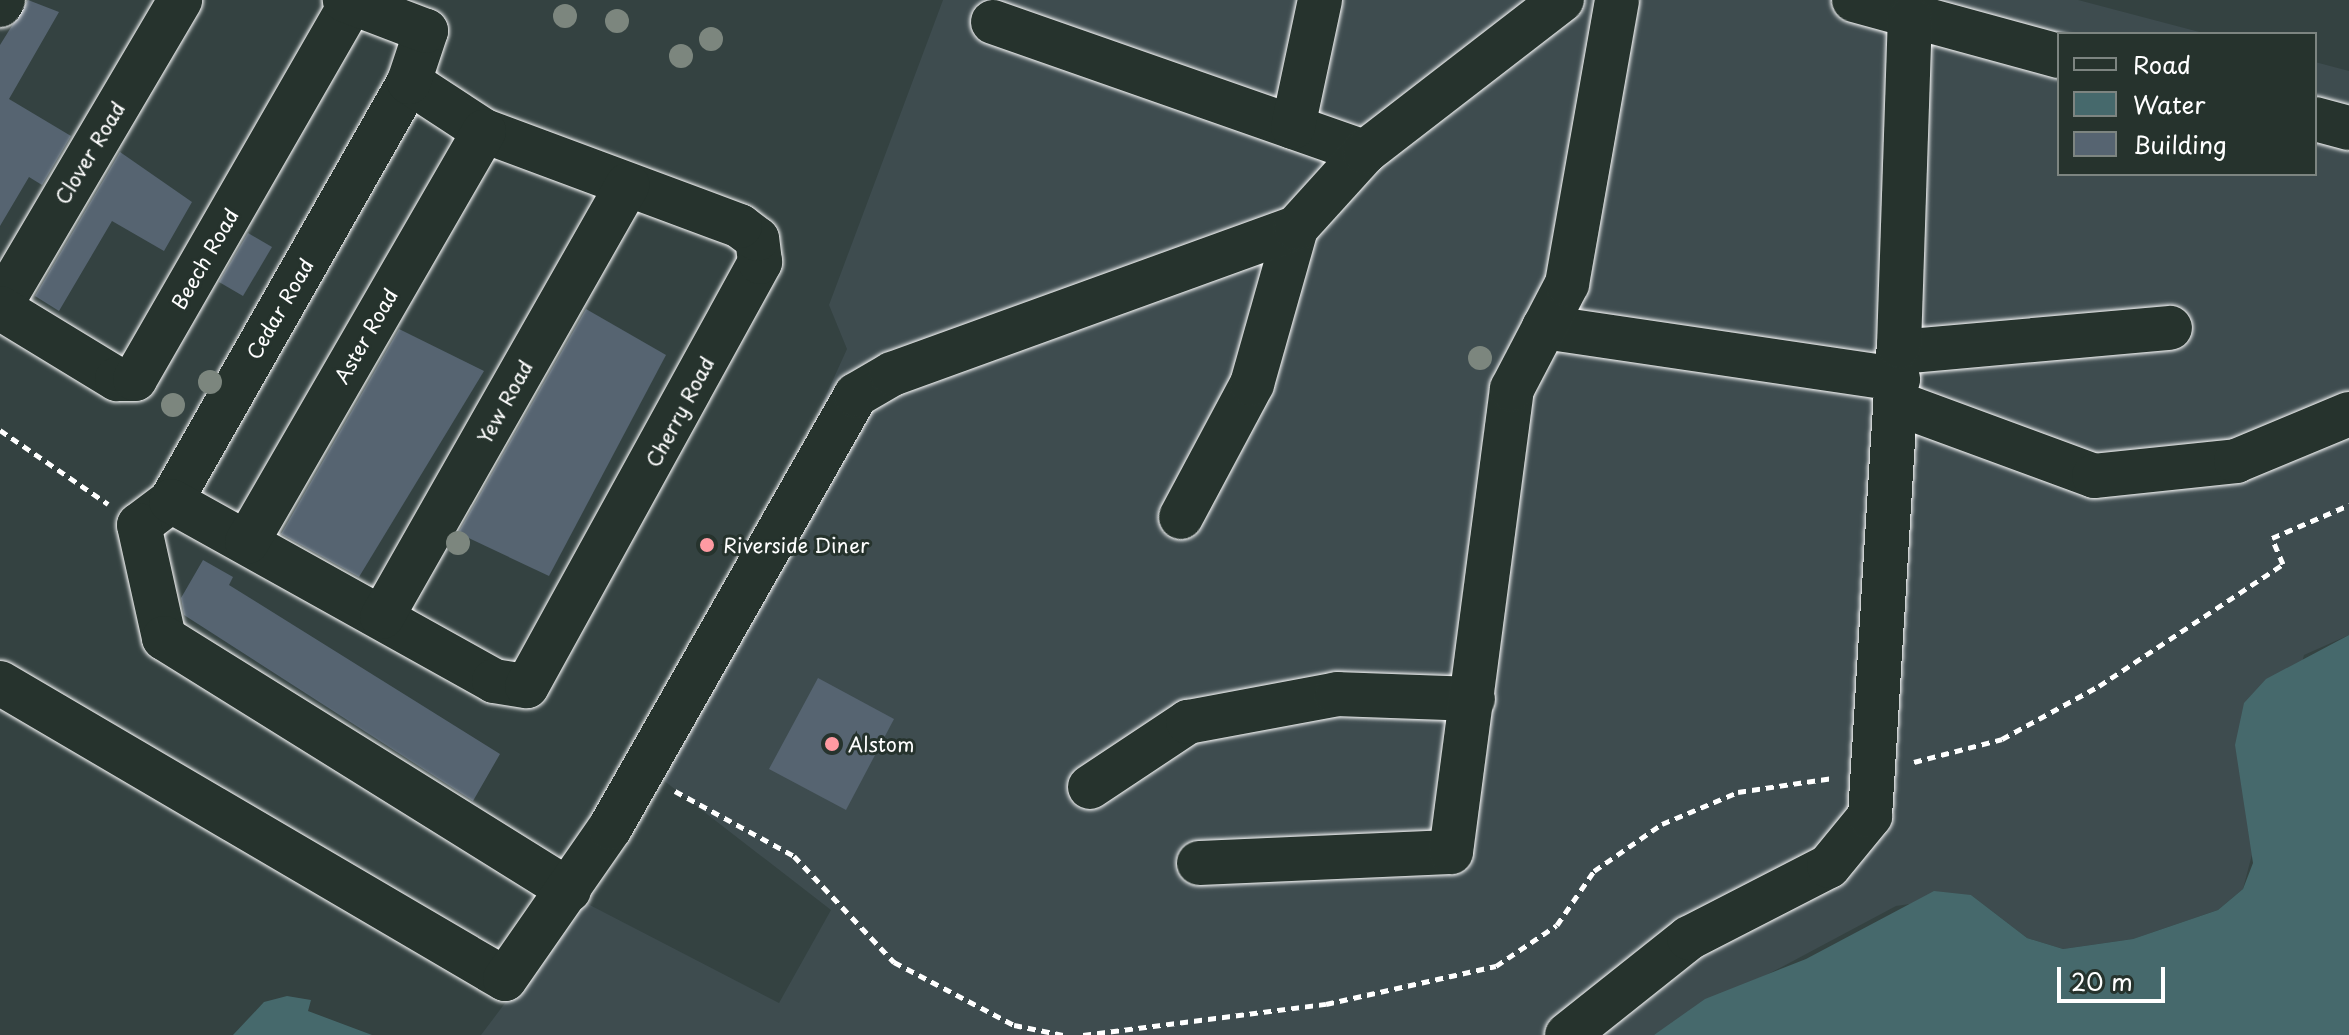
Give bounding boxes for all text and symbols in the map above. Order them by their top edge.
legend [2057,32,2317,176]
text: Road [2133,46,2191,82]
text: Water [2133,86,2205,122]
street label: Clover Road [50,97,130,209]
text: Building [2133,126,2227,162]
street label: Beech Road [167,205,243,313]
street label: Cedar Road [241,254,319,364]
street label: Aster Road [329,284,403,388]
street label: Cherry Road [641,353,719,471]
street label: Yew Road [472,356,538,448]
place label: Riverside Diner [723,533,869,557]
marker: Riverside Diner [698,536,716,554]
place label: Alstom [848,732,914,756]
marker: Alstom [823,735,841,753]
scale bar [2061,951,2169,1001]
text: 20 m [2071,963,2133,999]

